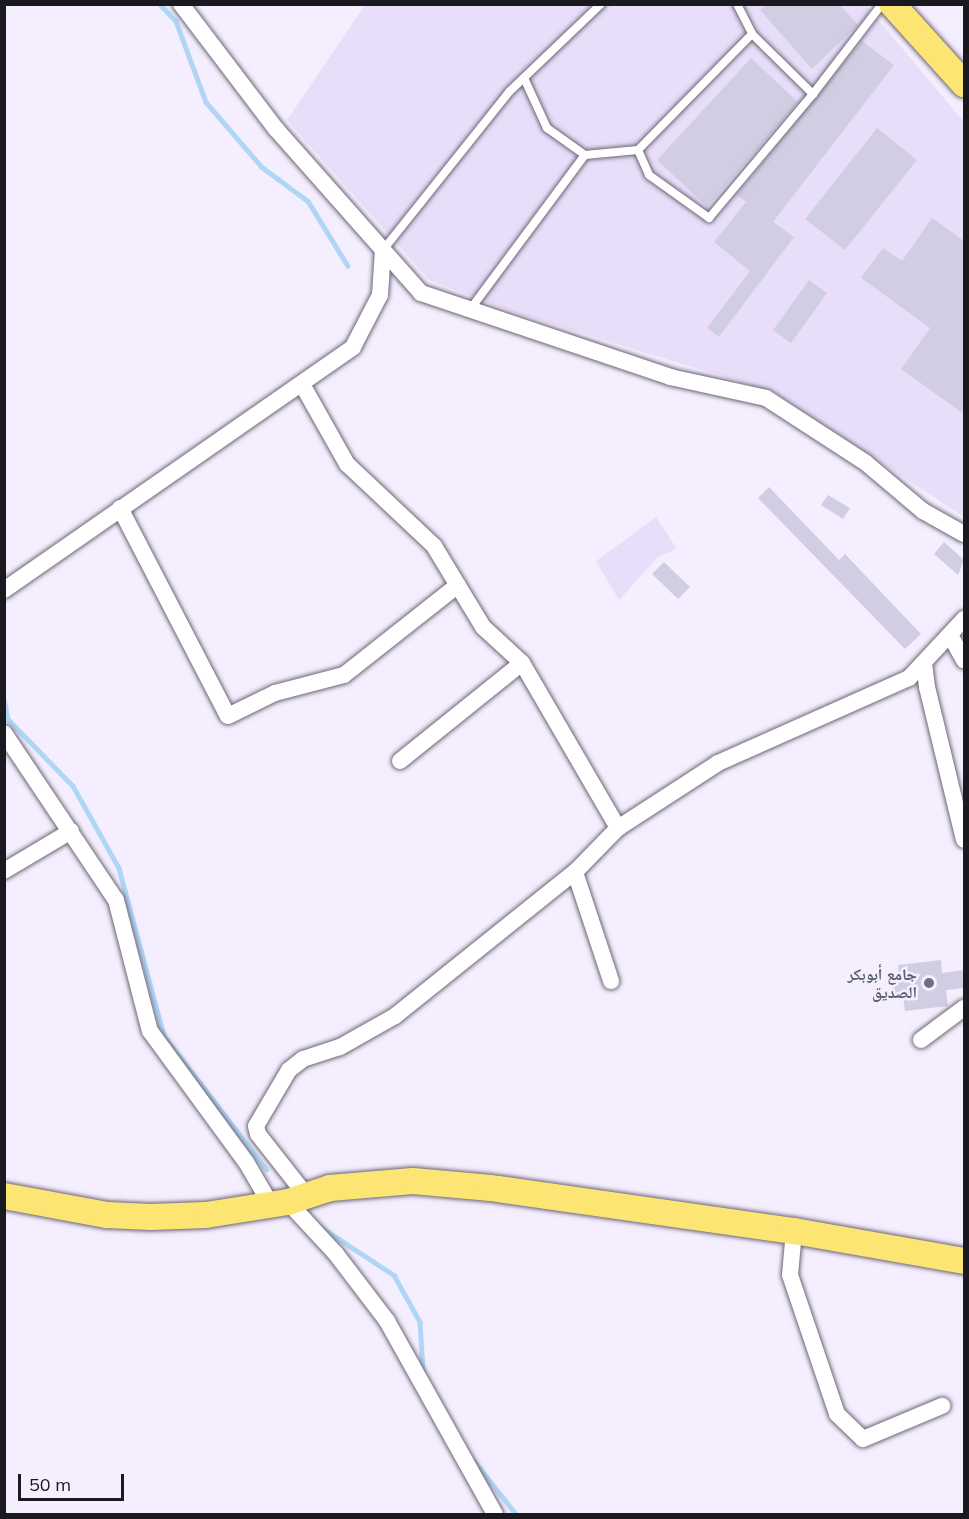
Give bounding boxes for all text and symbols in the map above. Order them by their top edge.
place label: جامع أبوبكر الصديق [847,964,917,1002]
marker: جامع أبوبكر الصديق [922,976,936,990]
scale bar [21,1462,128,1500]
text: 50 m [29,1473,71,1496]

